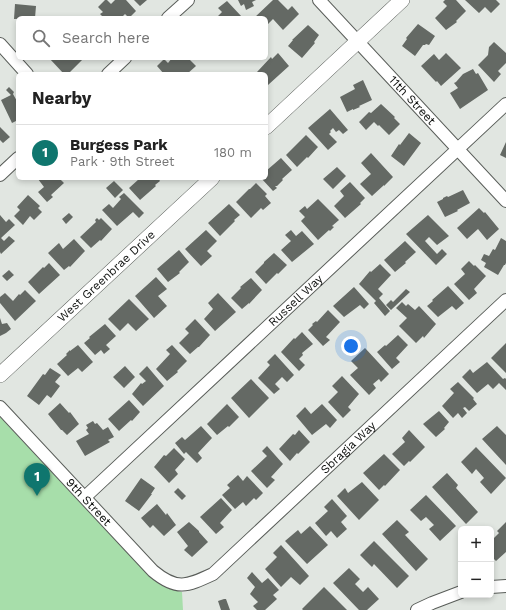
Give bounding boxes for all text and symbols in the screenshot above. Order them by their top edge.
search box [16,16,268,60]
icon: search [30,27,52,49]
text: Search here [62,29,150,47]
street label: 11th Street [386,73,439,128]
text: Nearby [32,88,91,108]
text: Burgess Park [70,136,168,154]
text: 1 [42,145,48,160]
text: 180 m [214,145,252,160]
text: Park · 9th Street [70,154,175,169]
street label: West Greenbrae Drive [54,227,158,325]
street label: Russell Way [265,271,326,329]
your location [341,336,361,356]
street label: Sbragia Way [318,418,379,477]
pin: 1 [24,463,50,496]
street label: 9th Street [63,475,114,529]
map controls [458,526,494,598]
button: + [458,526,494,562]
button: − [458,562,494,598]

